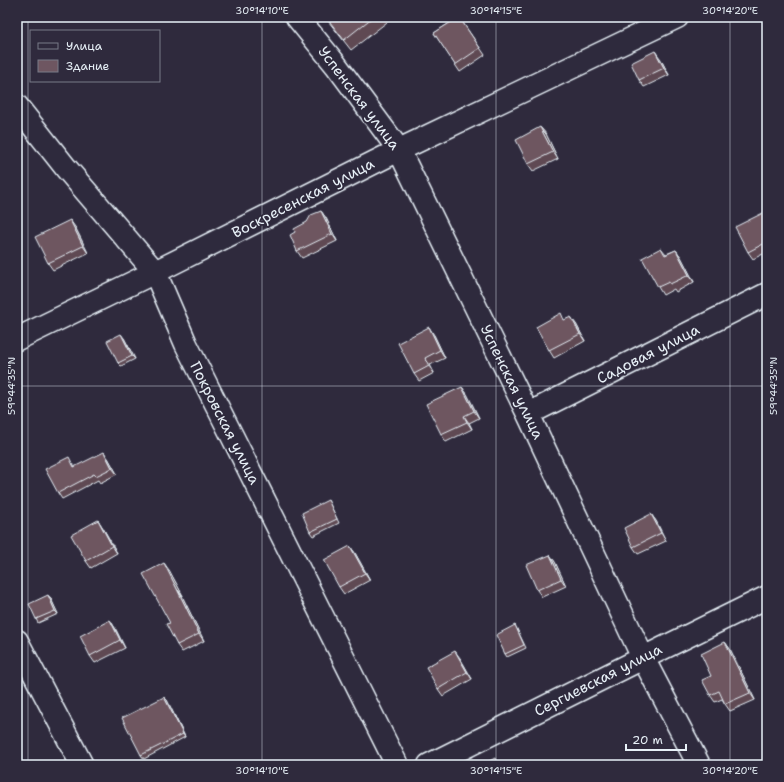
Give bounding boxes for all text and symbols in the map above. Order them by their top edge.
text: 30°14'10"E [235,4,289,17]
text: 30°14'15"E [470,4,522,17]
text: 30°14'20"E [702,4,758,17]
legend [30,30,160,82]
text: Улица [66,38,103,54]
street label: Успенская улица [313,42,405,154]
text: Здание [66,58,110,74]
street label: Воскресенская улица [228,153,378,243]
street label: Садовая улица [593,319,703,388]
street label: Успенская улица [476,321,549,443]
text: 59°44'35"N [5,357,18,415]
text: 59°44'35"N [767,357,780,415]
street label: Покровская улица [185,358,265,488]
street label: Сергиевская улица [531,639,666,721]
scale bar [626,726,686,752]
text: 20 m [632,732,663,748]
text: 30°14'10"E [235,764,289,777]
text: 30°14'15"E [470,764,522,777]
text: 30°14'20"E [702,764,758,777]

